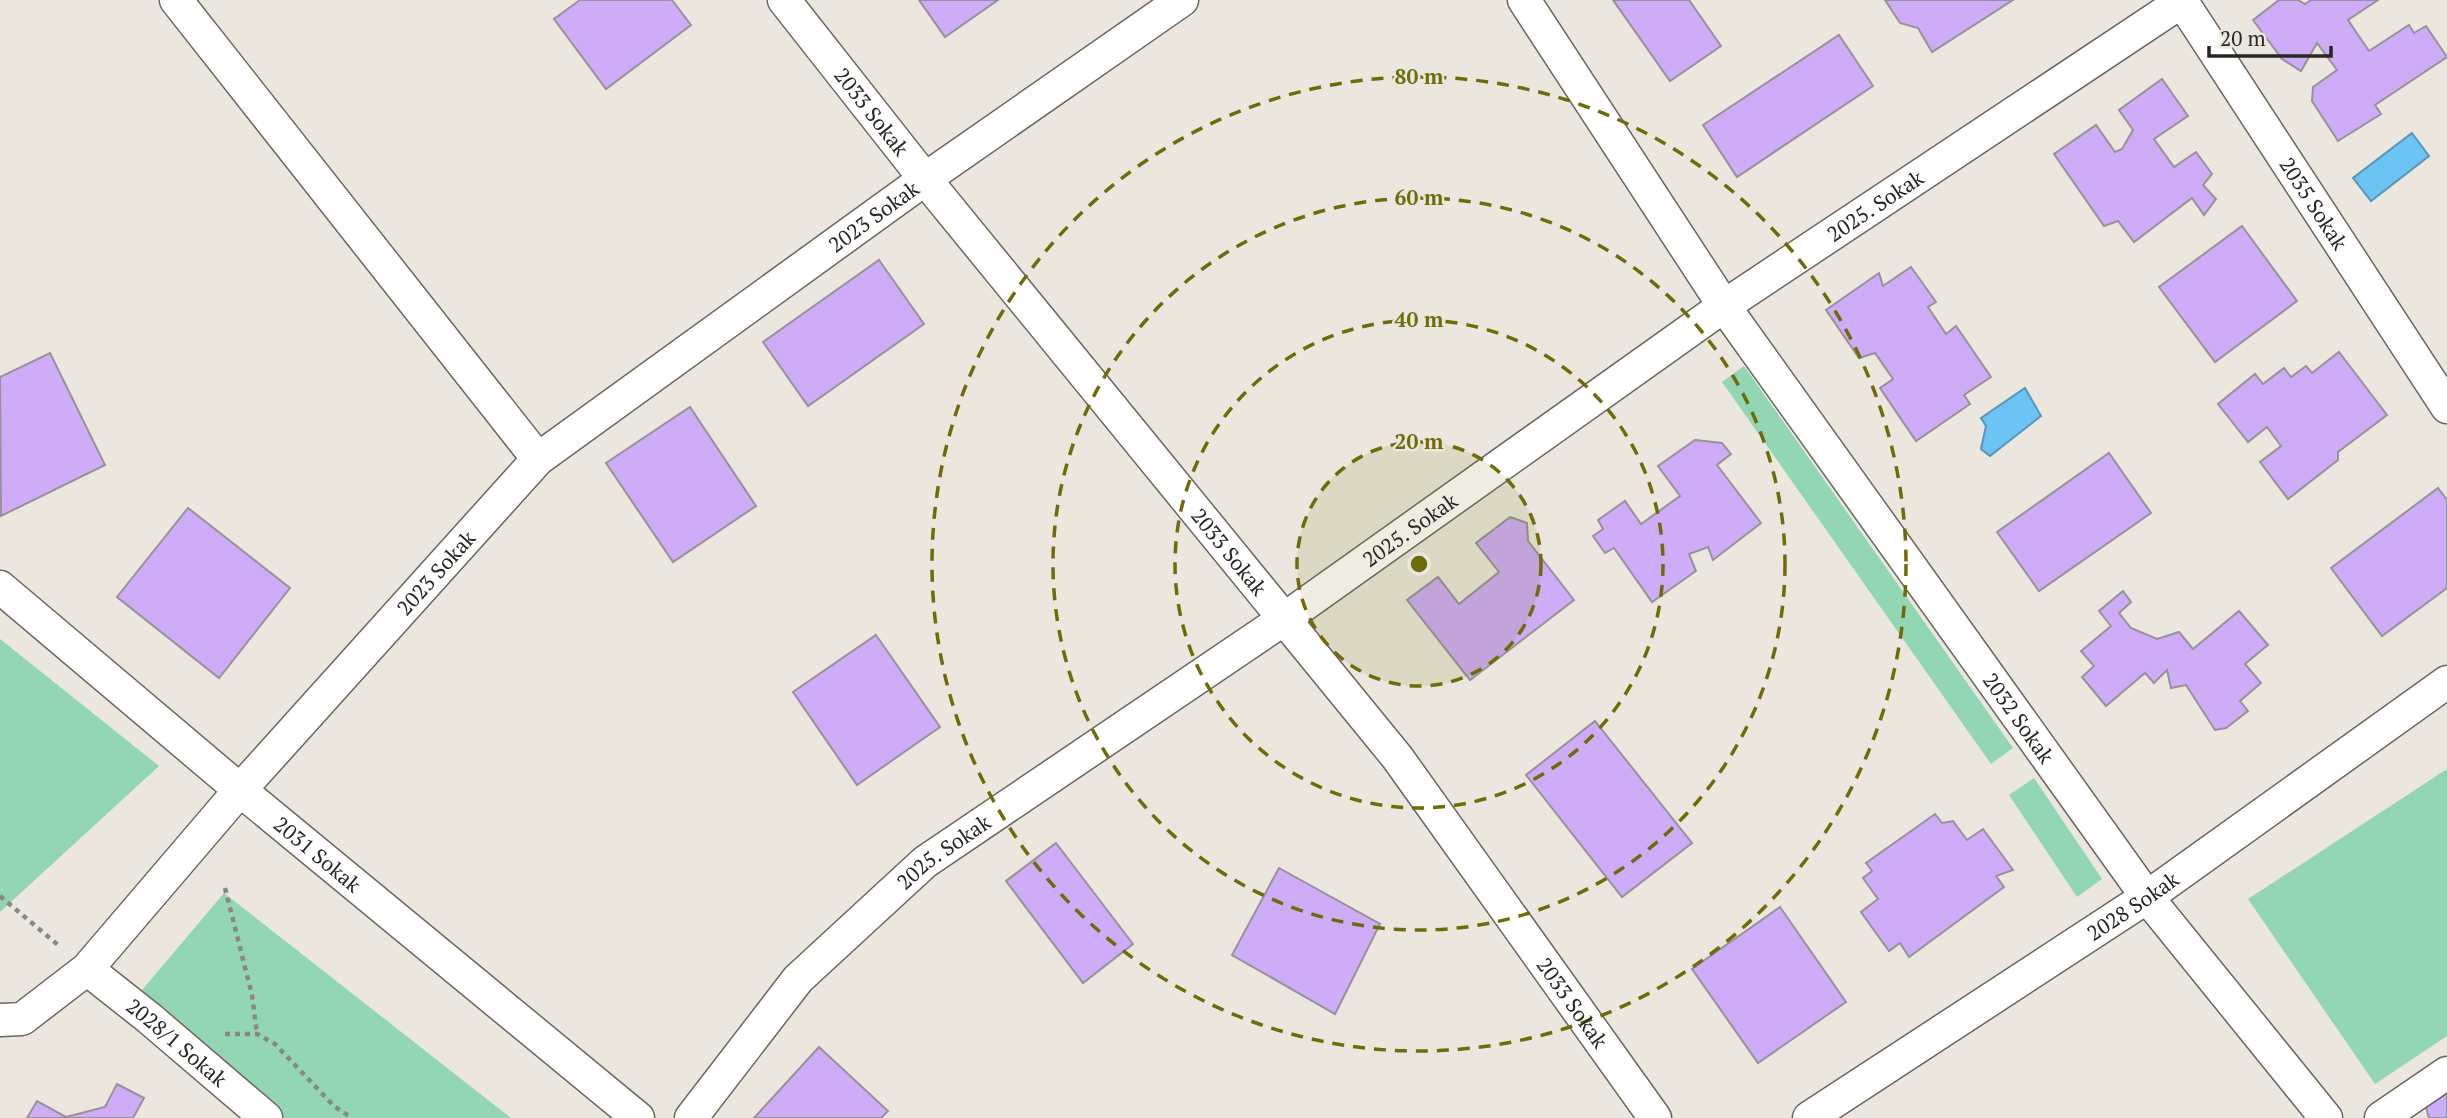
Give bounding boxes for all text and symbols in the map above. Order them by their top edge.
scale bar [2209,14,2332,58]
text: 20 m [2220,24,2266,52]
street label: 2033 Sokak [828,62,915,162]
text: 80 m [1395,62,1444,90]
street label: 2035 Sokak [2273,152,2354,255]
street label: 2025. Sokak [1821,163,1929,248]
street label: 2023 Sokak [823,174,924,258]
text: 60 m [1395,183,1444,211]
text: 40 m [1395,305,1444,333]
text: 20 m [1395,427,1444,455]
street label: 2025. Sokak [1357,486,1463,573]
street label: 2033 Sokak [1185,502,1274,601]
street label: 2023 Sokak [390,524,481,621]
centre of rings [1407,552,1431,576]
street label: 2032 Sokak [1977,667,2061,769]
street label: 2025. Sokak [890,808,996,895]
street label: 2031 Sokak [268,810,367,898]
street label: 2028 Sokak [2081,865,2184,947]
street label: 2033 Sokak [1531,952,1615,1054]
street label: 2028/1 Sokak [121,992,233,1093]

